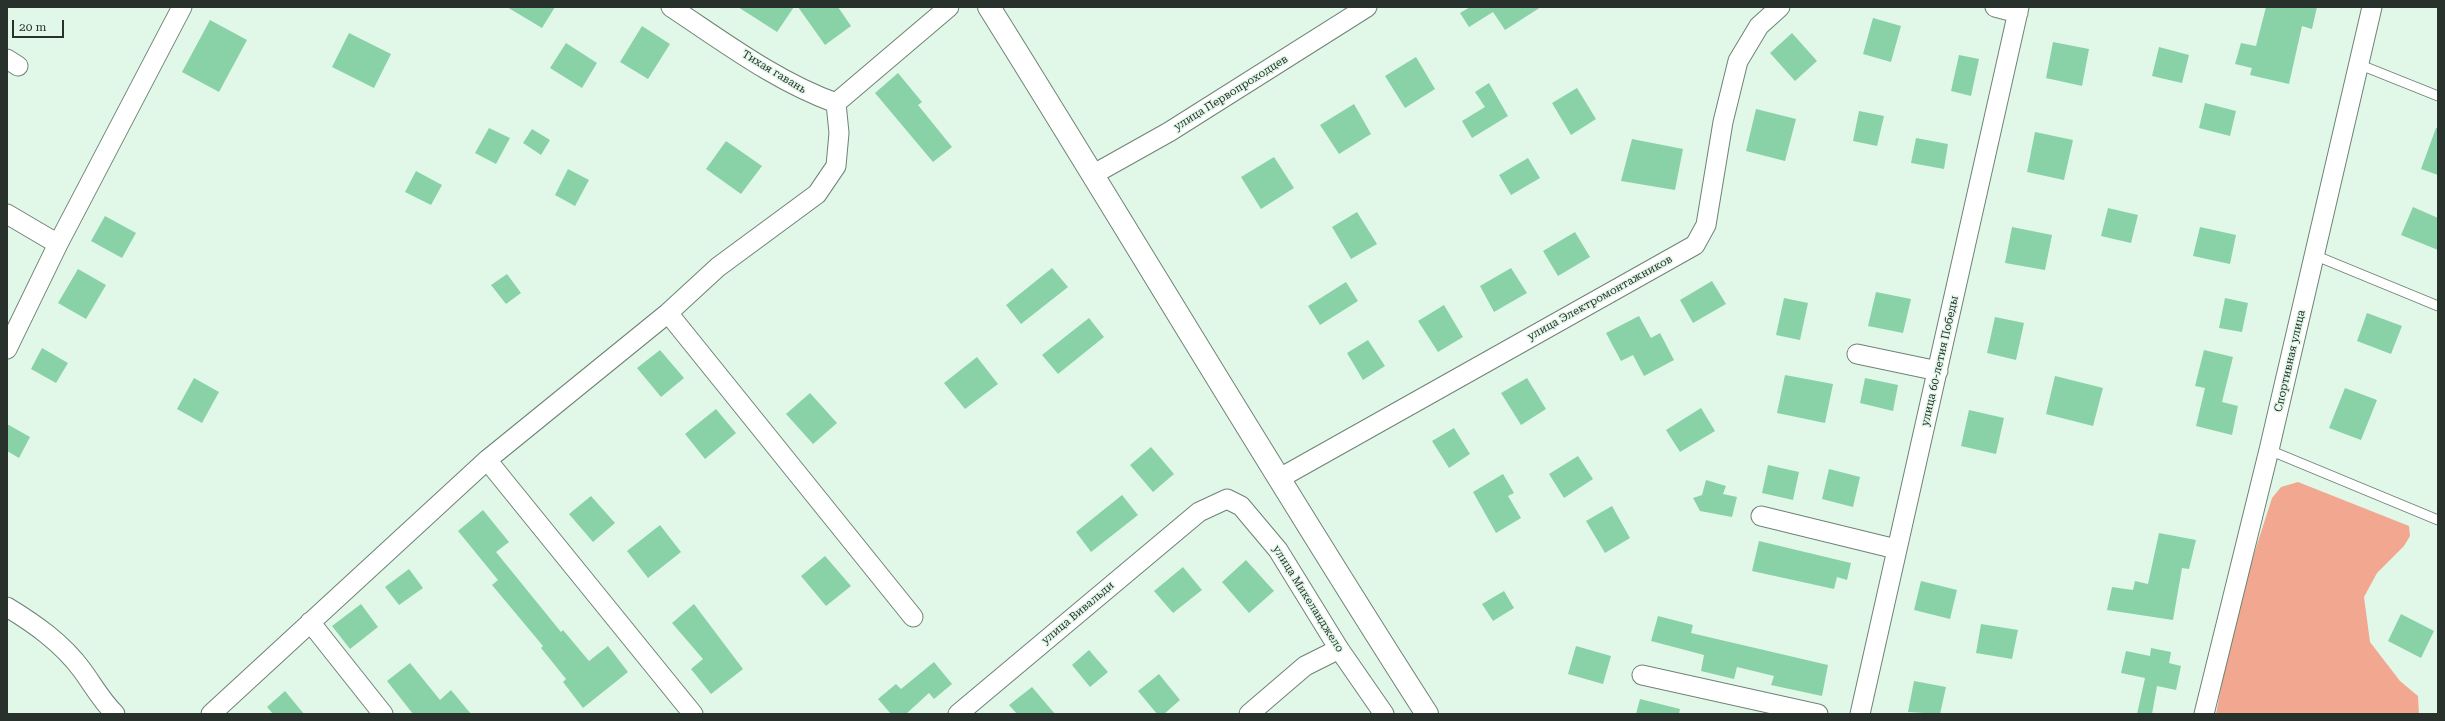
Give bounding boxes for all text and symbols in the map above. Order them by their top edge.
scale bar [14,12,66,38]
text: 20 m [19,20,46,34]
street label: Тихая гавань [740,48,808,96]
street label: улица Первопроходцев [1172,52,1290,134]
street label: улица Электромонтажников [1525,253,1675,343]
street label: улица 60-летия Победы [1919,294,1961,428]
street label: Спортивная улица [2272,309,2308,413]
street label: улица Микеланджело [1270,543,1346,655]
street label: улица Вивальди [1039,579,1117,647]

